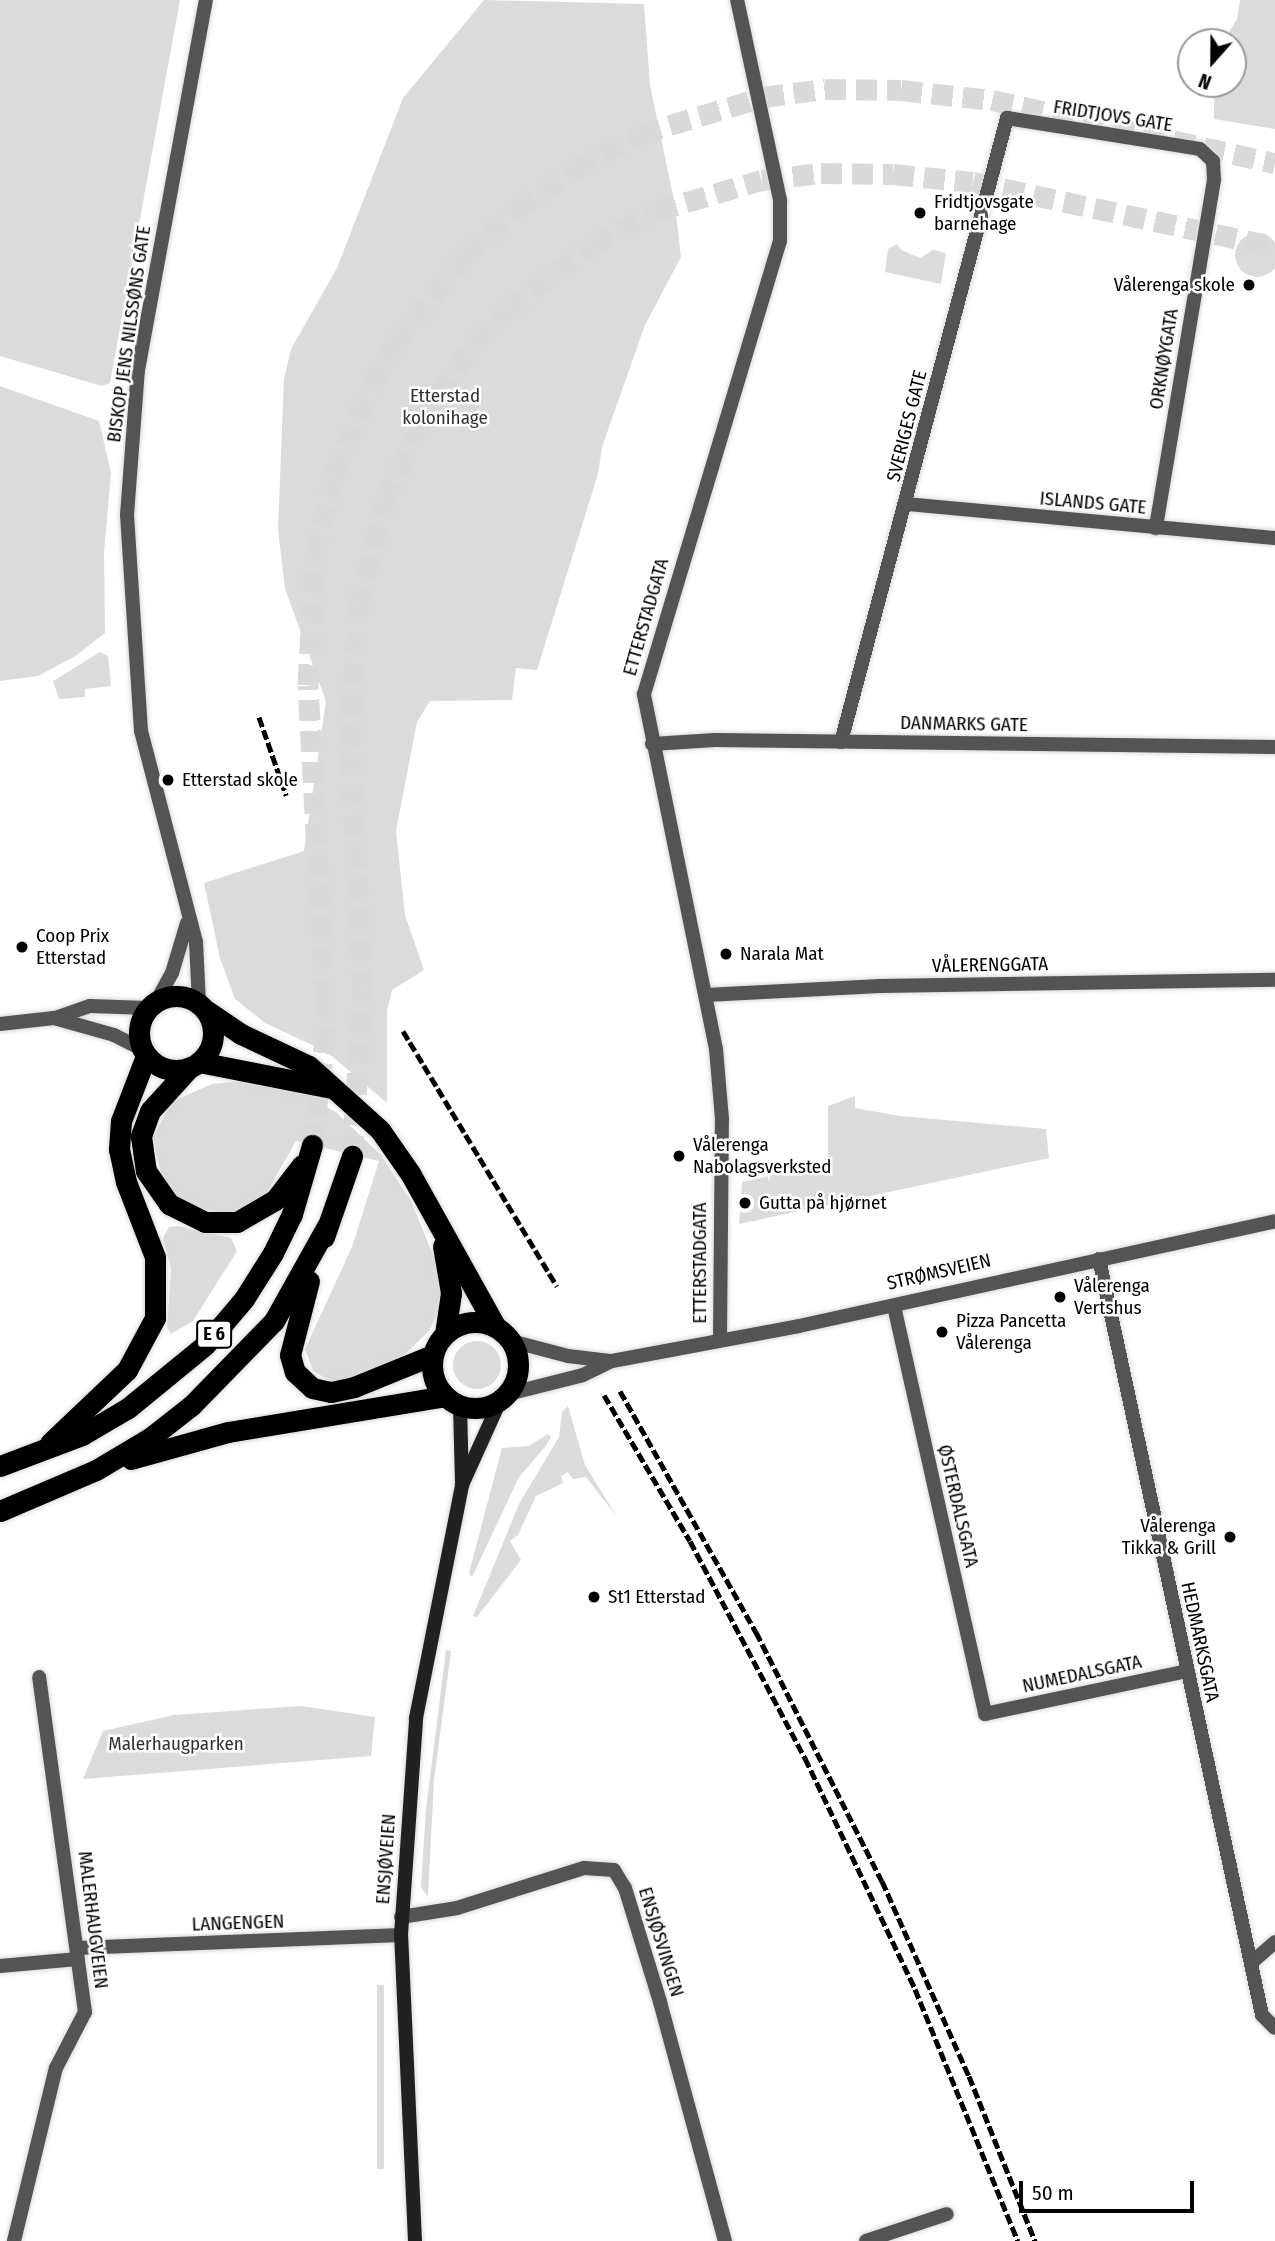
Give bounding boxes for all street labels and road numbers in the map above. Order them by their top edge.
street label: FRIDTJOVS GATE [1052,95,1174,137]
street label: BISKOP JENS NILSSØNS GATE [102,224,156,444]
street label: ORKNØYGATA [1145,307,1183,411]
street label: SVERIGES GATE [882,368,932,484]
street label: ISLANDS GATE [1039,487,1147,519]
street label: ETTERSTADGATA [618,556,674,678]
street label: DANMARKS GATE [900,711,1028,737]
street label: VÅLERENGGATA [932,953,1048,977]
street label: ETTERSTADGATA [689,1202,711,1324]
street label: STRØMSVEIEN [885,1249,993,1295]
road number: E 6 [195,1320,233,1349]
street label: ØSTERDALSGATA [933,1442,983,1570]
street label: HEDMARKSGATA [1176,1580,1224,1704]
street label: NUMEDALSGATA [1020,1650,1144,1698]
street label: ENSJØVEIEN [371,1813,401,1905]
street label: MALERHAUGVEIEN [73,1850,113,1990]
street label: ENSJØSVINGEN [634,1884,688,2000]
street label: LANGENGEN [191,1910,285,1936]

